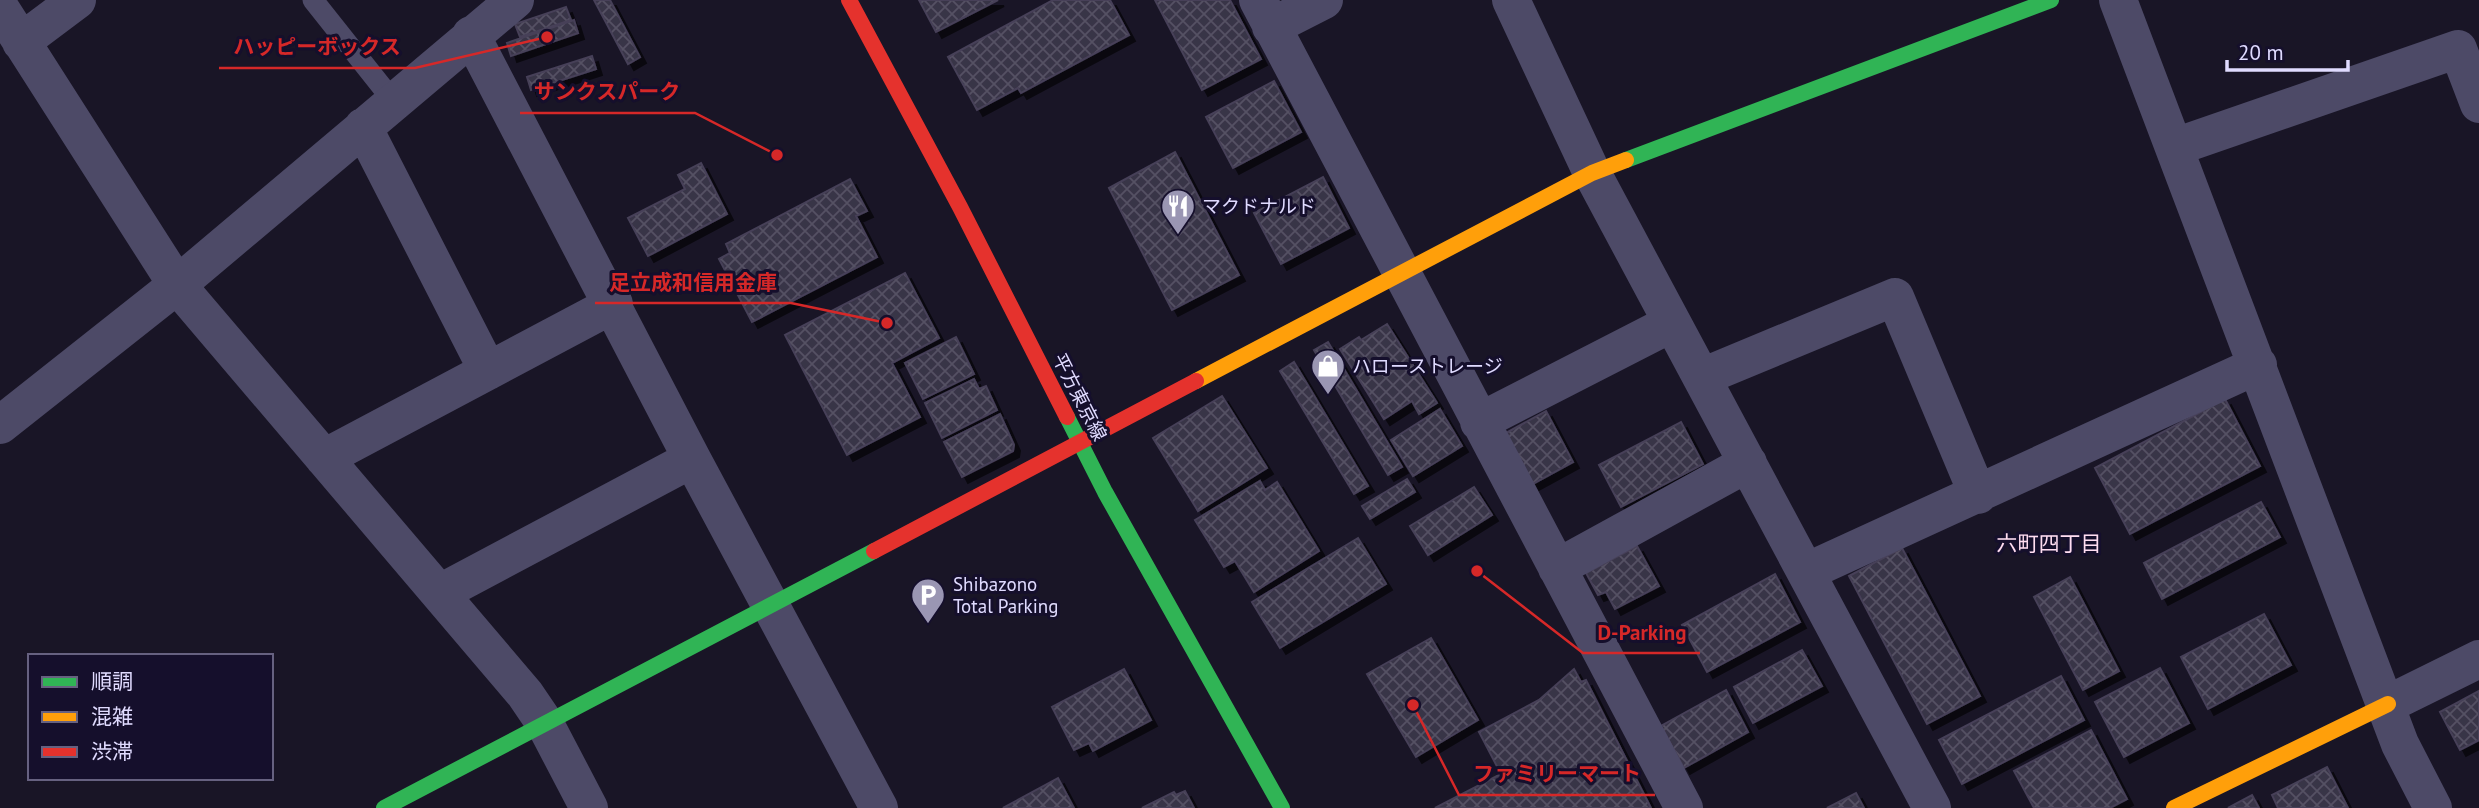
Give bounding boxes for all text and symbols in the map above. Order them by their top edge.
callout: ハッピーボックス [219,26,415,68]
scale bar [2227,28,2348,72]
text: ハッピーボックス [233,33,401,60]
text: 20 m [2238,39,2284,66]
callout: サンクスパーク [520,71,695,113]
text: サンクスパーク [534,78,680,105]
restaurant icon: マクドナルド [1159,187,1197,236]
place label: マクドナルド [1202,194,1316,218]
callout: 足立成和信用金庫 [595,261,791,303]
text: 足立成和信用金庫 [609,269,777,296]
shop icon: ハローストレージ [1309,347,1347,396]
street label: 平方東京線 [1048,349,1112,445]
place label: ハローストレージ [1352,354,1503,378]
district label: 六町四丁目 [1997,530,2102,557]
place label: Shibazono Total Parking [953,572,1058,618]
parking icon: Shibazono Total Parking [909,576,947,625]
callout: D-Parking [1583,611,1700,653]
text: D-Parking [1598,619,1687,646]
legend [28,654,273,780]
text: 順調 [91,668,133,695]
text: 混雑 [91,703,133,730]
text: 渋滞 [91,738,133,765]
callout: ファミリーマート [1459,753,1655,795]
text: ファミリーマート [1473,760,1641,787]

